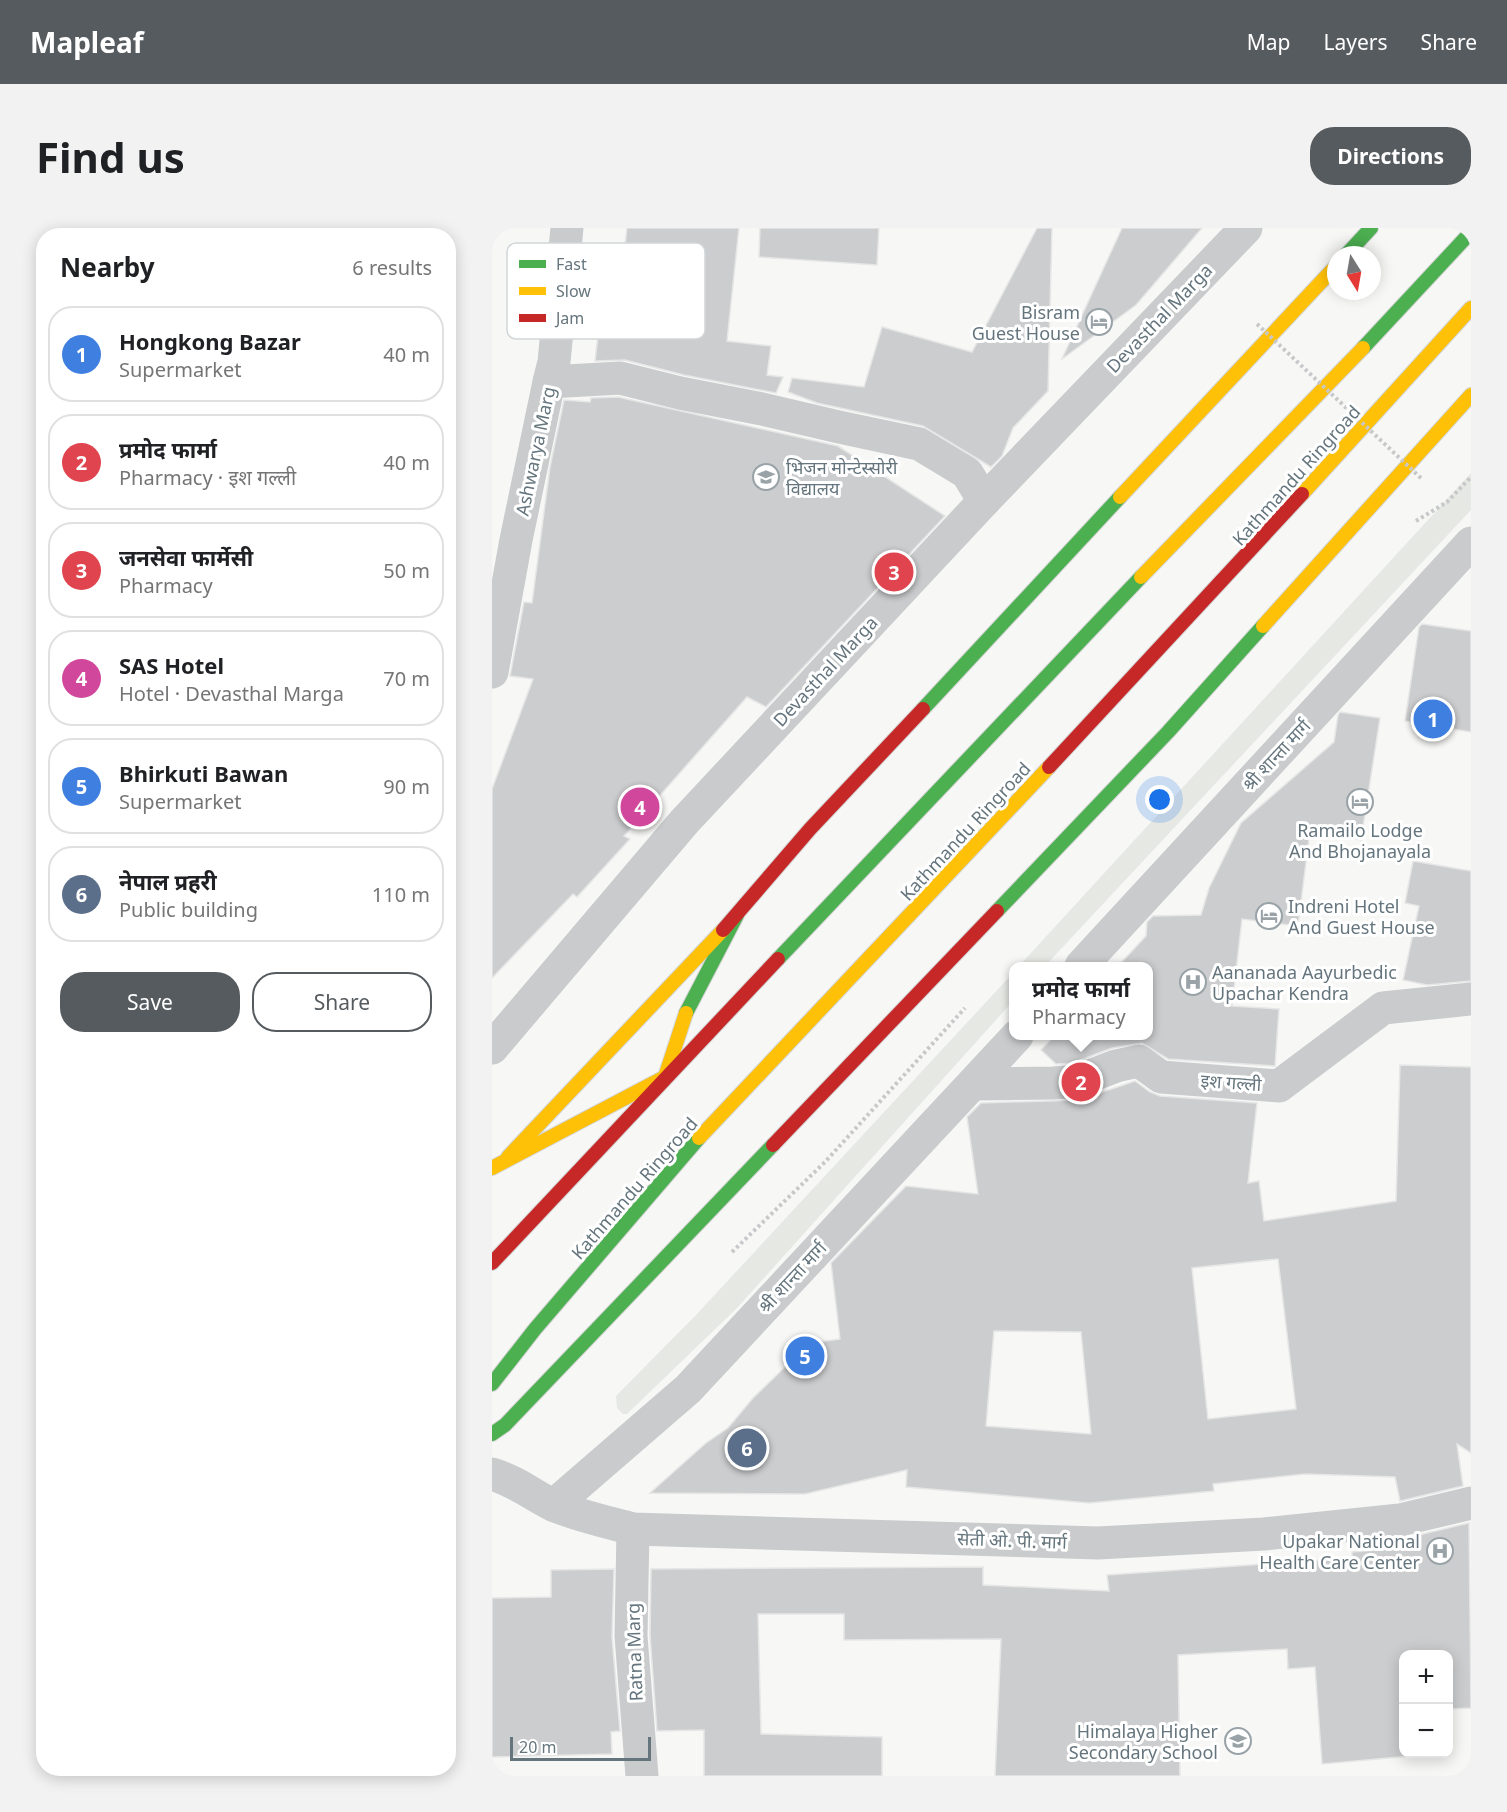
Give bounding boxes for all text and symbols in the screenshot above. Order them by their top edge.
text: Mapleaf [30,23,144,61]
text: Map [1247,28,1291,56]
text: Layers [1324,28,1388,56]
text: Share [1421,28,1477,56]
button: Directions [1310,127,1471,185]
text: Find us [36,128,185,185]
legend [507,243,705,339]
north arrow [1327,246,1381,300]
text: Nearby [60,249,155,285]
text: Fast [556,253,587,275]
text: 6 results [352,254,432,281]
street label: Devasthal Marga [1101,258,1217,378]
text: Slow [556,280,591,302]
place label: Bisram Guest House [972,300,1080,345]
text: Jam [554,307,584,329]
hotel icon: Bisram Guest House [1084,307,1114,337]
text: Hongkong Bazar [119,326,301,356]
text: 1 [76,341,87,368]
text: 40 m [383,341,430,368]
text: Supermarket [119,356,242,383]
street label: Ashwarya Marg [510,384,560,518]
street label: Kathmandu Ringroad [1227,400,1365,550]
text: प्रमोद फार्मा [119,434,217,464]
text: 2 [76,449,87,476]
text: 40 m [383,449,430,476]
place label: भिजन मोन्टेस्सोरी विद्यालय [786,455,898,500]
school or university icon: भिजन मोन्टेस्सोरी विद्यालय [751,462,781,492]
text: Pharmacy · इश गल्ली [119,464,296,491]
text: जनसेवा फार्मेसी [119,542,253,572]
pin: 3 [874,550,914,594]
text: 3 [76,557,87,584]
text: 50 m [383,557,430,584]
text: Pharmacy [119,572,213,599]
street label: Devasthal Marga [768,611,882,731]
text: SAS Hotel [119,650,224,680]
text: 4 [76,665,87,692]
text: 70 m [383,665,430,692]
text: Hotel · Devasthal Marga [119,680,344,707]
pin: 1 [1414,696,1452,742]
street label: श्री शान्ता मार्ग [1237,713,1316,796]
street label: Kathmandu Ringroad [895,757,1035,905]
text: Bhirkuti Bawan [119,758,288,788]
text: 5 [76,773,87,800]
text: 90 m [383,773,430,800]
pin: 4 [620,784,660,830]
your location [1145,785,1174,814]
hotel icon: Ramailo Lodge And Bhojanayala [1345,787,1375,817]
text: Supermarket [119,788,242,815]
place label: Ramailo Lodge And Bhojanayala [1289,818,1431,863]
text: नेपाल प्रहरी [119,866,217,896]
text: 6 [76,881,87,908]
text: 110 m [372,881,430,908]
place label: Indreni Hotel And Guest House [1288,894,1435,939]
text: Public building [119,896,258,923]
hotel icon: Indreni Hotel And Guest House [1254,901,1284,931]
place label: Aananada Aayurbedic Upachar Kendra [1212,960,1397,1005]
popup [1009,962,1153,1040]
hospital icon: Aananada Aayurbedic Upachar Kendra [1178,967,1208,997]
button: Save [60,972,240,1032]
button: Share [252,972,432,1032]
text: प्रमोद फार्मा [1032,973,1130,1003]
text: Pharmacy [1032,1003,1126,1030]
pin: 2 [1062,1060,1100,1104]
street label: इश गल्ली [1200,1068,1263,1096]
street label: Kathmandu Ringroad [566,1112,702,1264]
street label: श्री शान्ता मार्ग [753,1235,832,1318]
pin: 5 [786,1334,824,1378]
pin: 6 [728,1426,766,1470]
street label: सेती ओ. पी. मार्ग [957,1526,1068,1554]
place label: Upakar National Health Care Center [1259,1529,1421,1574]
hospital icon: Upakar National Health Care Center [1425,1536,1455,1566]
street label: Ratna Marg [620,1602,648,1702]
map controls [1399,1650,1453,1758]
button: + [1399,1650,1453,1704]
button: − [1399,1704,1453,1758]
place label: Himalaya Higher Secondary School [1069,1719,1219,1764]
school or university icon: Himalaya Higher Secondary School [1223,1726,1253,1756]
scale bar [510,1734,651,1762]
text: 20 m [519,1736,556,1758]

